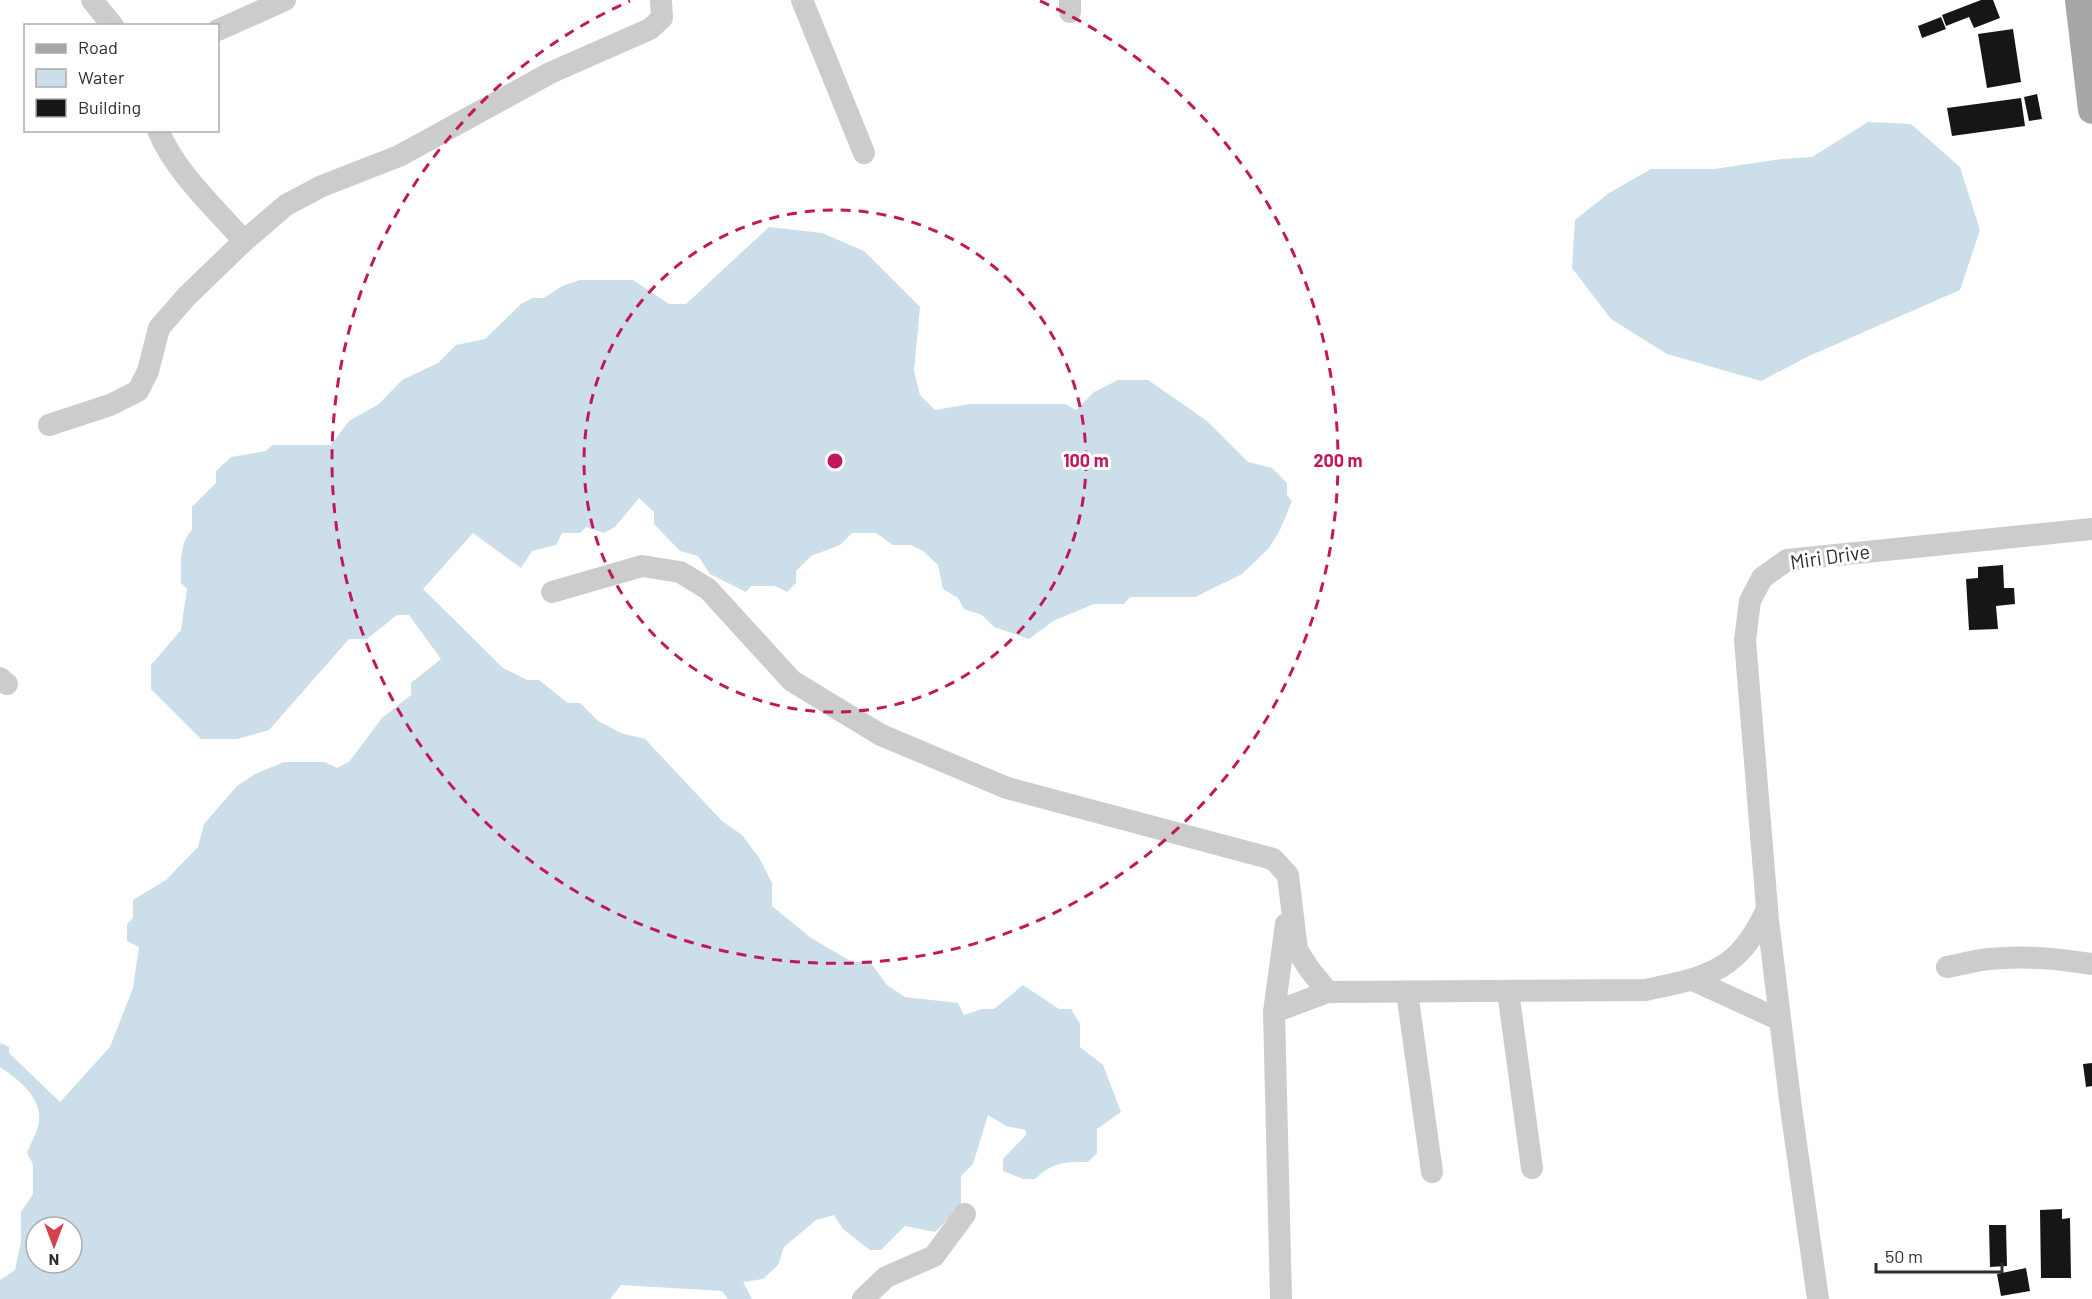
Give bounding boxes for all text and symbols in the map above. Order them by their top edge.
legend [24,24,219,132]
text: Road [78,36,118,58]
text: Water [78,66,125,88]
text: Building [78,96,141,118]
text: 100 m [1063,449,1109,471]
text: 200 m [1313,449,1363,471]
centre of rings [825,451,845,471]
street label: Miri Drive [1788,539,1871,573]
north arrow [24,1215,84,1275]
scale bar [1876,1236,2002,1274]
text: 50 m [1885,1245,1923,1267]
text: N [49,1251,59,1270]

